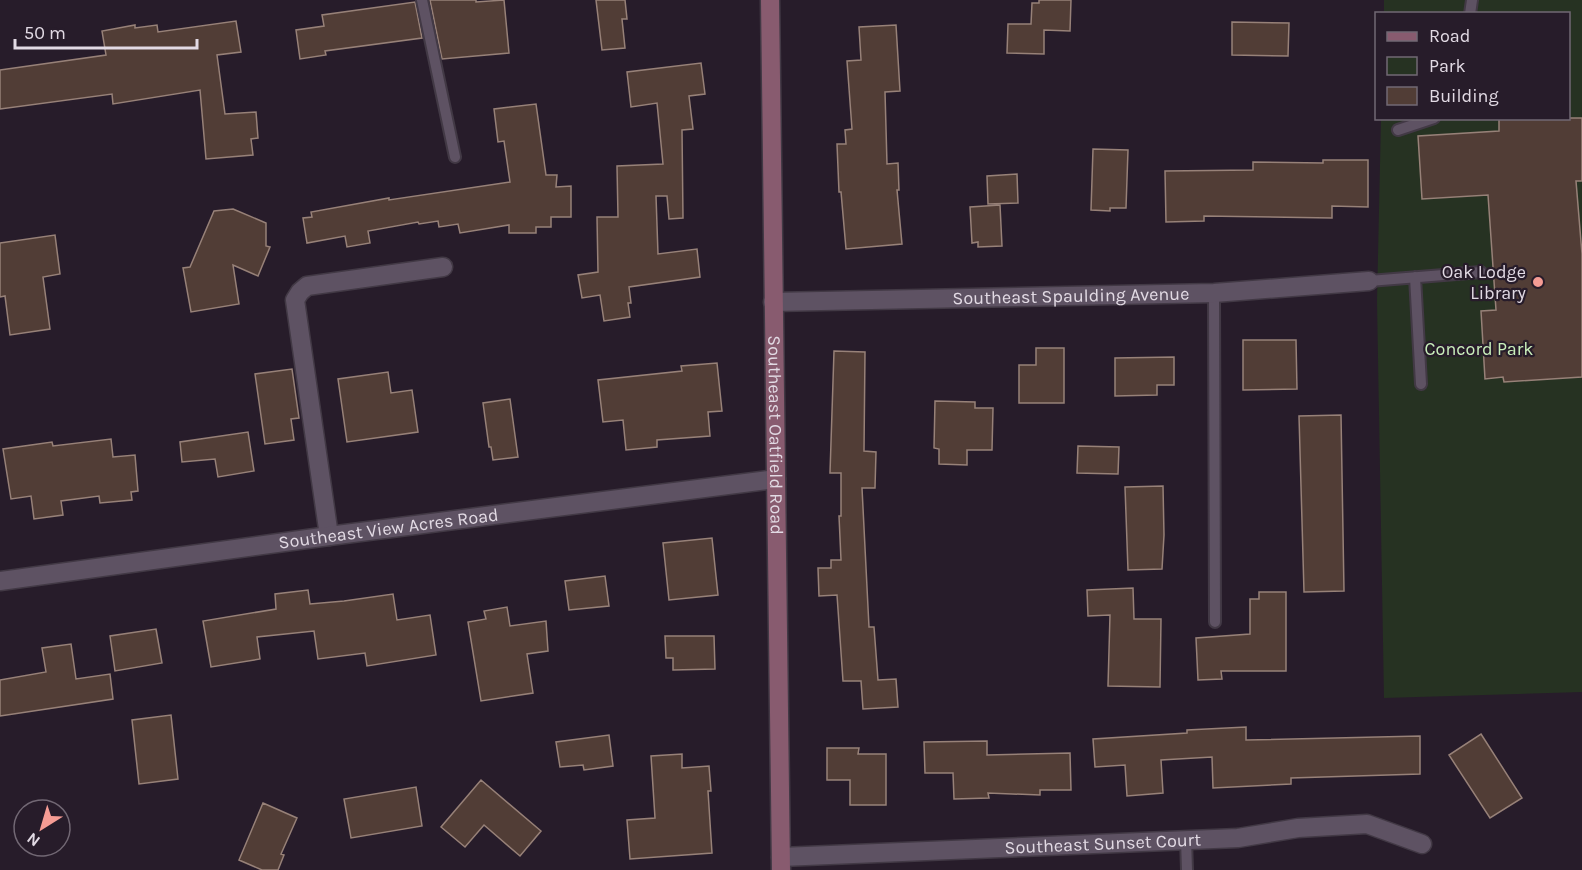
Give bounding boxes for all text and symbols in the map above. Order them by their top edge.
scale bar [15,12,196,50]
legend [1375,12,1570,120]
text: 50 m [24,22,66,44]
text: Road [1429,25,1470,47]
text: Park [1429,55,1466,77]
text: Building [1429,85,1499,107]
place label: Oak Lodge Library [1442,261,1527,304]
marker: Oak Lodge Library [1531,275,1545,289]
street label: Southeast Spaulding Avenue [952,283,1190,309]
street label: Southeast Oatfield Road [763,335,788,535]
park label: Concord Park [1425,338,1533,360]
street label: Southeast View Acres Road [277,503,500,554]
north arrow [12,798,72,858]
text: N [23,829,44,851]
street label: Southeast Sunset Court [1004,829,1202,859]

